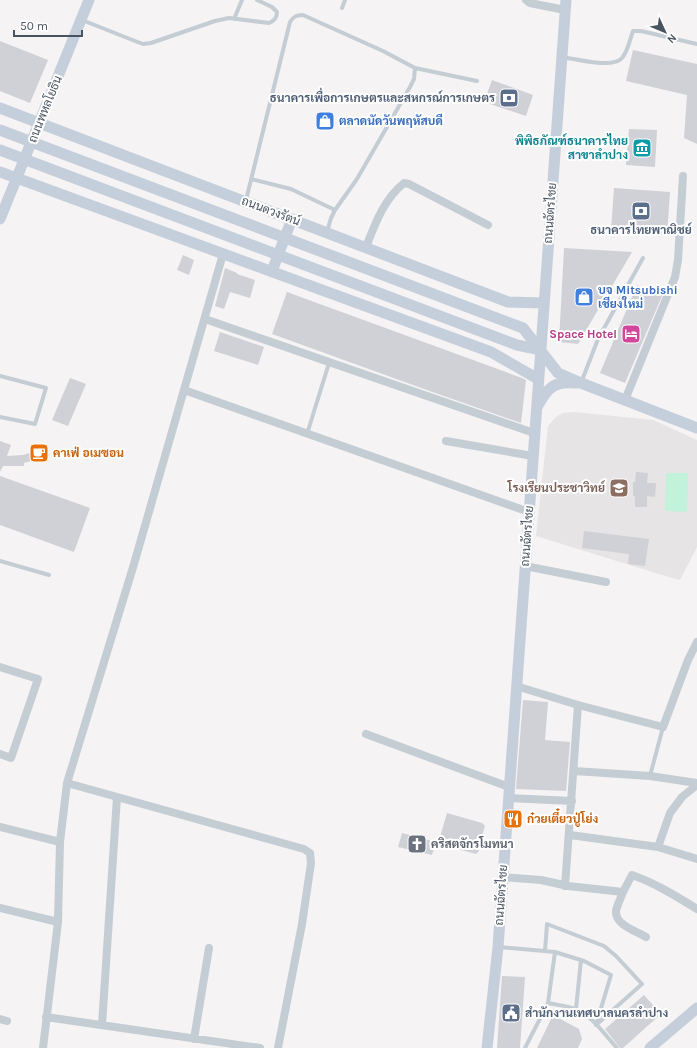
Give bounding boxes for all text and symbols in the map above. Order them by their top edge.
scale bar [14,12,82,38]
north arrow [645,12,685,52]
text: 50 m [20,19,48,33]
text: N [664,31,679,46]
street label: ถนนพหลโยธิน [24,73,65,145]
place label: ธนาคารเพื่อการเกษตรและสหกรณ์การเกษตร [270,87,495,105]
bank icon: ธนาคารเพื่อการเกษตรและสหกรณ์การเกษตร [498,87,520,109]
shop icon: ตลาดนัดวันพฤหัสบดี [314,110,336,132]
place label: ตลาดนัดวันพฤหัสบดี [339,113,443,128]
place label: พิพิธภัณฑ์ธนาคารไทย สาขาลำปาง [515,133,628,162]
museum icon: พิพิธภัณฑ์ธนาคารไทย สาขาลำปาง [631,137,653,159]
street label: ถนนฉัตรไชย [540,182,559,244]
street label: ถนนดวงรัตน์ [240,192,303,229]
bank icon: ธนาคารไทยพาณิชย์ [630,200,652,222]
place label: ธนาคารไทยพาณิชย์ [590,222,693,237]
place label: บจ Mitsubishi เชียงใหม่ [598,283,678,311]
shop icon: บจ Mitsubishi เชียงใหม่ [573,286,595,308]
hotel icon: Space Hotel [620,323,642,345]
place label: Space Hotel [549,327,617,341]
cafe icon: คาเฟ่ อเมซอน [28,442,50,464]
place label: คาเฟ่ อเมซอน [53,446,124,460]
school or university icon: โรงเรียนประชาวิทย์ [608,477,630,499]
place label: โรงเรียนประชาวิทย์ [506,480,606,495]
street label: ถนนฉัตรไชย [517,505,536,567]
restaurant icon: ก๋วยเตี๋ยวปู่โย่ง [502,808,524,830]
place label: ก๋วยเตี๋ยวปู่โย่ง [527,808,599,827]
church icon: คริสตจักรโมทนา [406,833,428,855]
place label: คริสตจักรโมทนา [431,836,514,851]
street label: ถนนฉัตรไชย [491,864,510,926]
public building icon: สำนักงานเทศบาลนครลำปาง [500,1002,522,1024]
place label: สำนักงานเทศบาลนครลำปาง [525,1006,668,1020]

